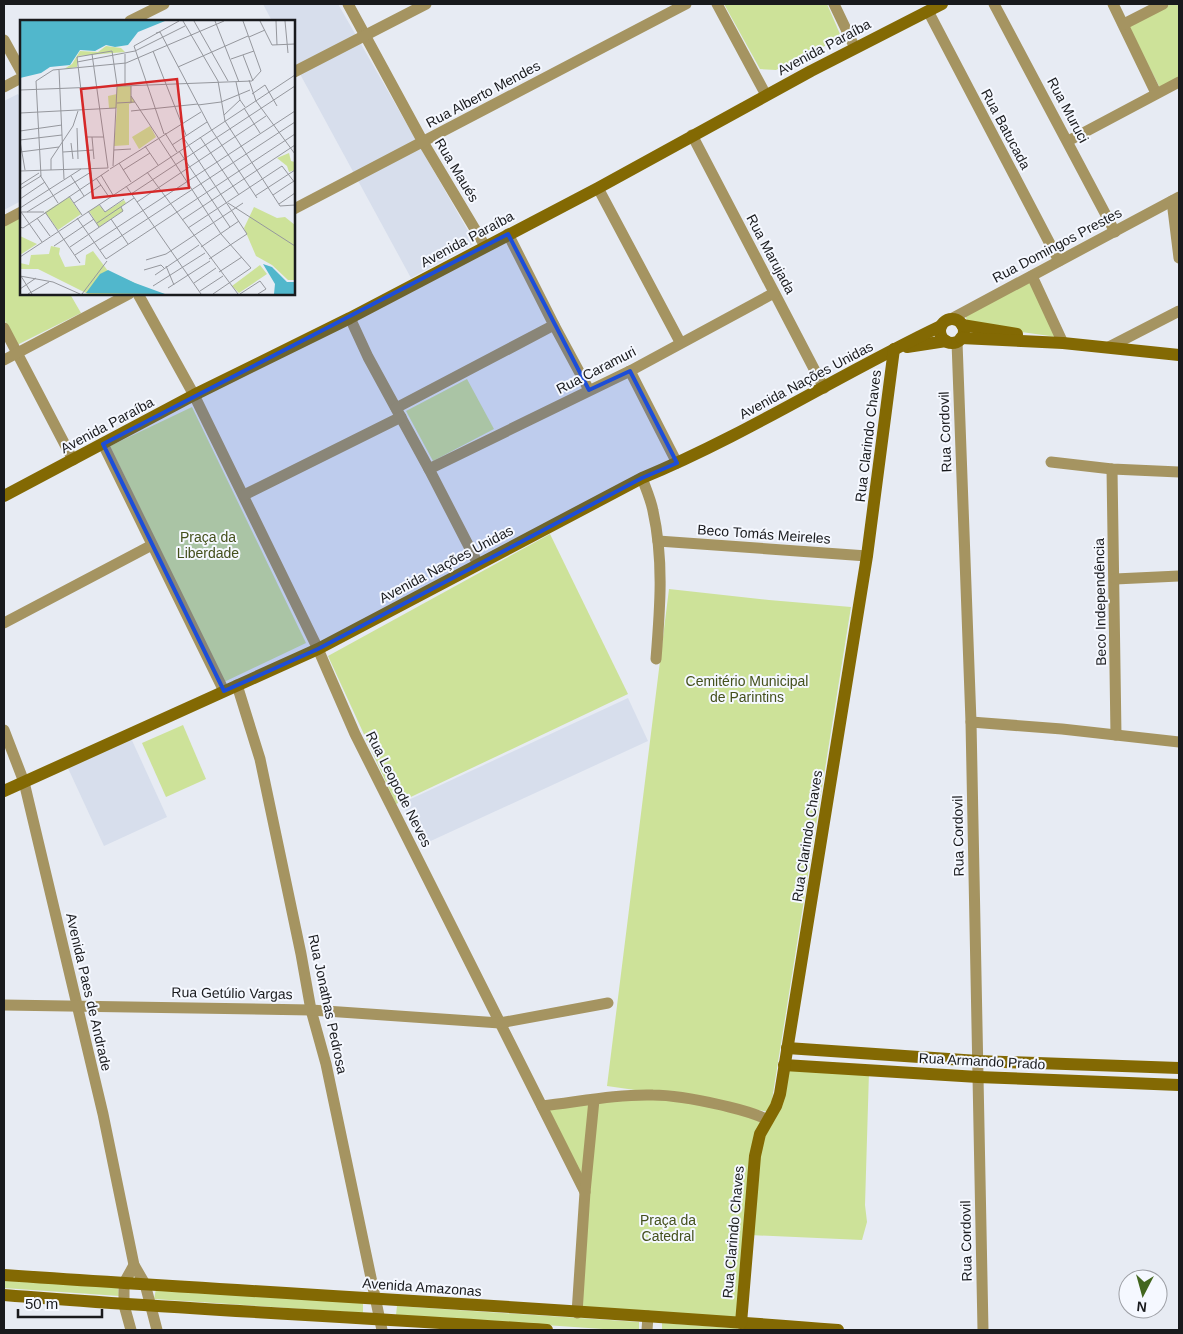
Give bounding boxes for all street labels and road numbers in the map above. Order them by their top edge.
street label: Avenida Paraíba [775,16,874,78]
street label: Rua Alberto Mendes [423,57,543,131]
street label: Rua Muruci [1044,75,1092,145]
street label: Rua Batucada [978,86,1034,172]
street label: Rua Maués [432,135,482,205]
street label: Rua Domingos Prestes [990,204,1124,286]
street label: Avenida Paraíba [418,208,517,270]
street label: Rua Marujada [743,211,799,297]
street label: Avenida Nações Unidas [736,338,876,422]
street label: Rua Caramuri [554,343,638,397]
street label: Rua Clarindo Chaves [852,369,884,503]
street label: Rua Cordovil [936,391,954,473]
street label: Avenida Paraíba [58,394,157,456]
street label: Beco Tomás Meireles [697,521,831,547]
street label: Avenida Nações Unidas [376,522,516,606]
street label: Beco Independência [1091,538,1109,666]
street label: Rua Leopode Neves [363,728,435,850]
street label: Rua Clarindo Chaves [789,769,825,903]
street label: Rua Cordovil [949,795,967,877]
street label: Avenida Paes de Andrade [63,911,115,1073]
street label: Rua Jonathas Pedrosa [305,933,351,1076]
street label: Rua Getúlio Vargas [171,984,293,1002]
street label: Rua Armando Prado [918,1050,1046,1072]
street label: Rua Clarindo Chaves [719,1165,747,1299]
street label: Rua Cordovil [957,1200,975,1282]
street label: Avenida Amazonas [362,1275,482,1299]

